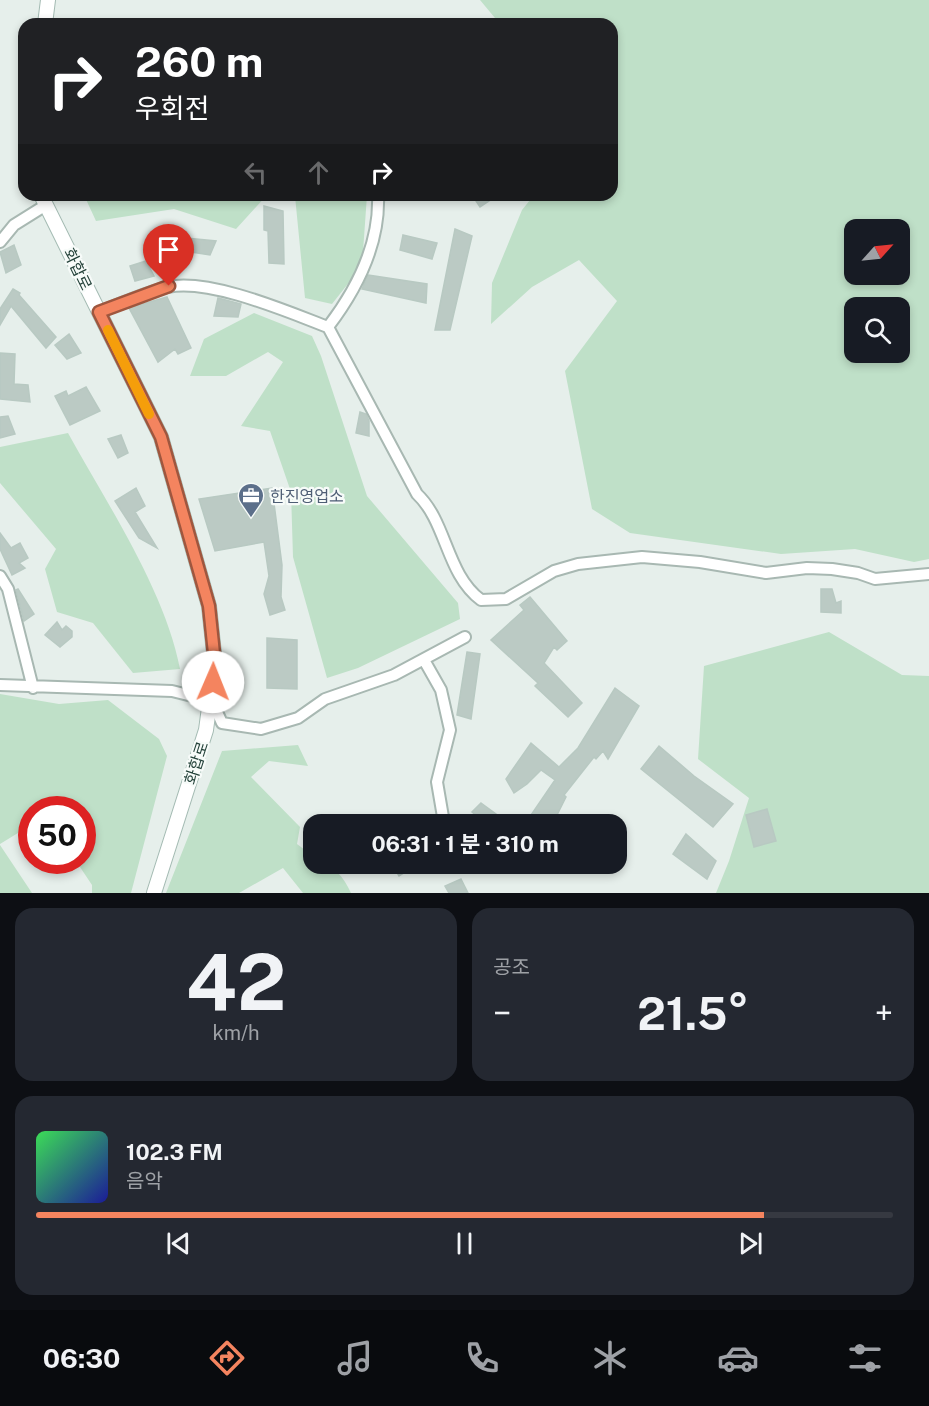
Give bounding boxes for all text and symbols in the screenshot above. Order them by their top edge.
text: 260 m [135,37,263,86]
icon: right [36,42,114,120]
text: 우회전 [135,92,210,124]
icon: left [239,156,272,189]
icon: ahead [302,156,335,189]
icon: right [365,156,398,189]
north arrow [844,219,910,285]
map controls [844,219,910,363]
pin [143,224,194,286]
icon: arrive [152,233,185,266]
street label: 화합로 [59,245,96,293]
button: search [844,297,910,363]
office icon: 한진영업소 [236,481,266,519]
place label: 한진영업소 [270,487,344,506]
position arrow [181,650,245,714]
street label: 화합로 [181,739,212,787]
speed limit sign: 50 [18,796,96,874]
text: 06:31 · 1 분 · 310 m [371,831,559,857]
text: 42 [186,936,286,1028]
text: 공조 [493,955,530,979]
text: 21.5° [637,987,749,1040]
text: − [493,994,511,1032]
text: + [875,994,893,1032]
text: km/h [212,1021,260,1045]
text: 102.3 FM [126,1139,223,1165]
text: 음악 [126,1169,163,1193]
icon: previous [162,1227,195,1260]
icon: pause [448,1227,481,1260]
icon: next [734,1227,767,1260]
icon: directions [206,1337,248,1379]
icon: music [334,1337,376,1379]
icon: phone [461,1337,503,1379]
icon: climate [589,1337,631,1379]
icon: car [717,1337,759,1379]
icon: filters [844,1337,886,1379]
text: 06:30 [43,1342,121,1374]

